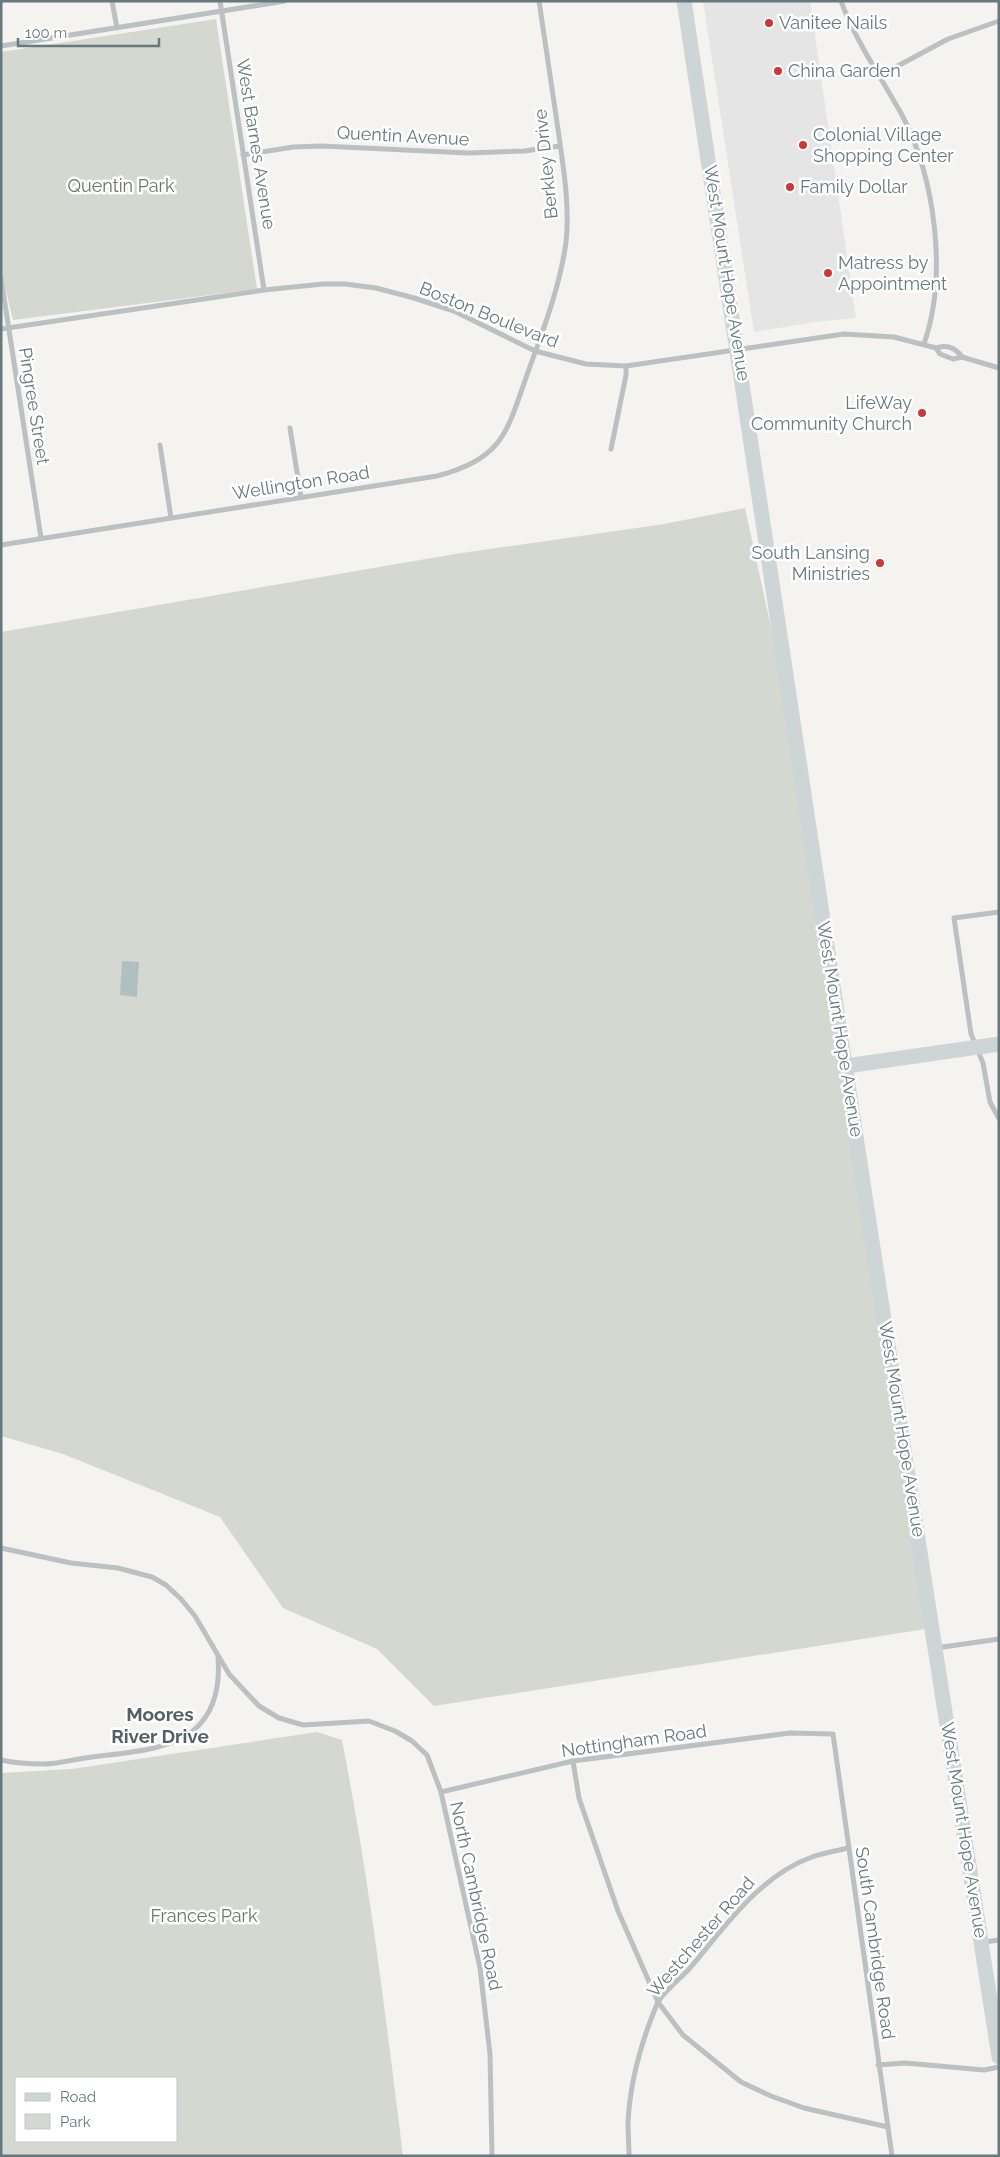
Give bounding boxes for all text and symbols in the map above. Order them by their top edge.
place label: Vanitee Nails [779,12,888,33]
scale bar [18,15,159,47]
marker: Vanitee Nails [763,17,775,29]
text: 100 m [25,24,67,42]
street label: West Barnes Avenue [233,57,280,231]
place label: China Garden [788,60,901,81]
marker: China Garden [772,65,784,77]
street label: Berkley Drive [529,108,562,220]
street label: Quentin Avenue [336,122,470,149]
place label: Colonial Village Shopping Center [813,124,954,166]
marker: Colonial Village Shopping Center [797,139,809,151]
street label: West Mount Hope Avenue [700,163,755,383]
park label: Quentin Park [68,175,175,196]
place label: Family Dollar [800,176,908,197]
marker: Family Dollar [784,181,796,193]
place label: Matress by Appointment [838,252,947,294]
marker: Matress by Appointment [822,267,834,279]
street label: Boston Boulevard [417,277,562,352]
street label: Pingree Street [15,346,54,466]
place label: LifeWay Community Church [751,392,912,434]
marker: LifeWay Community Church [916,407,928,419]
street label: Wellington Road [231,461,371,504]
place label: South Lansing Ministries [752,542,870,584]
marker: South Lansing Ministries [874,557,886,569]
street label: West Mount Hope Avenue [813,919,868,1139]
street label: West Mount Hope Avenue [875,1319,930,1539]
district label: Moores River Drive [111,1703,209,1747]
street label: Nottingham Road [560,1720,708,1761]
street label: West Mount Hope Avenue [937,1720,992,1940]
street label: North Cambridge Road [446,1800,507,1992]
street label: South Cambridge Road [852,1845,899,2041]
street label: Westchester Road [643,1872,759,2001]
park label: Frances Park [151,1905,258,1926]
legend [15,2077,178,2142]
text: Road [60,2088,96,2106]
text: Park [60,2113,91,2131]

